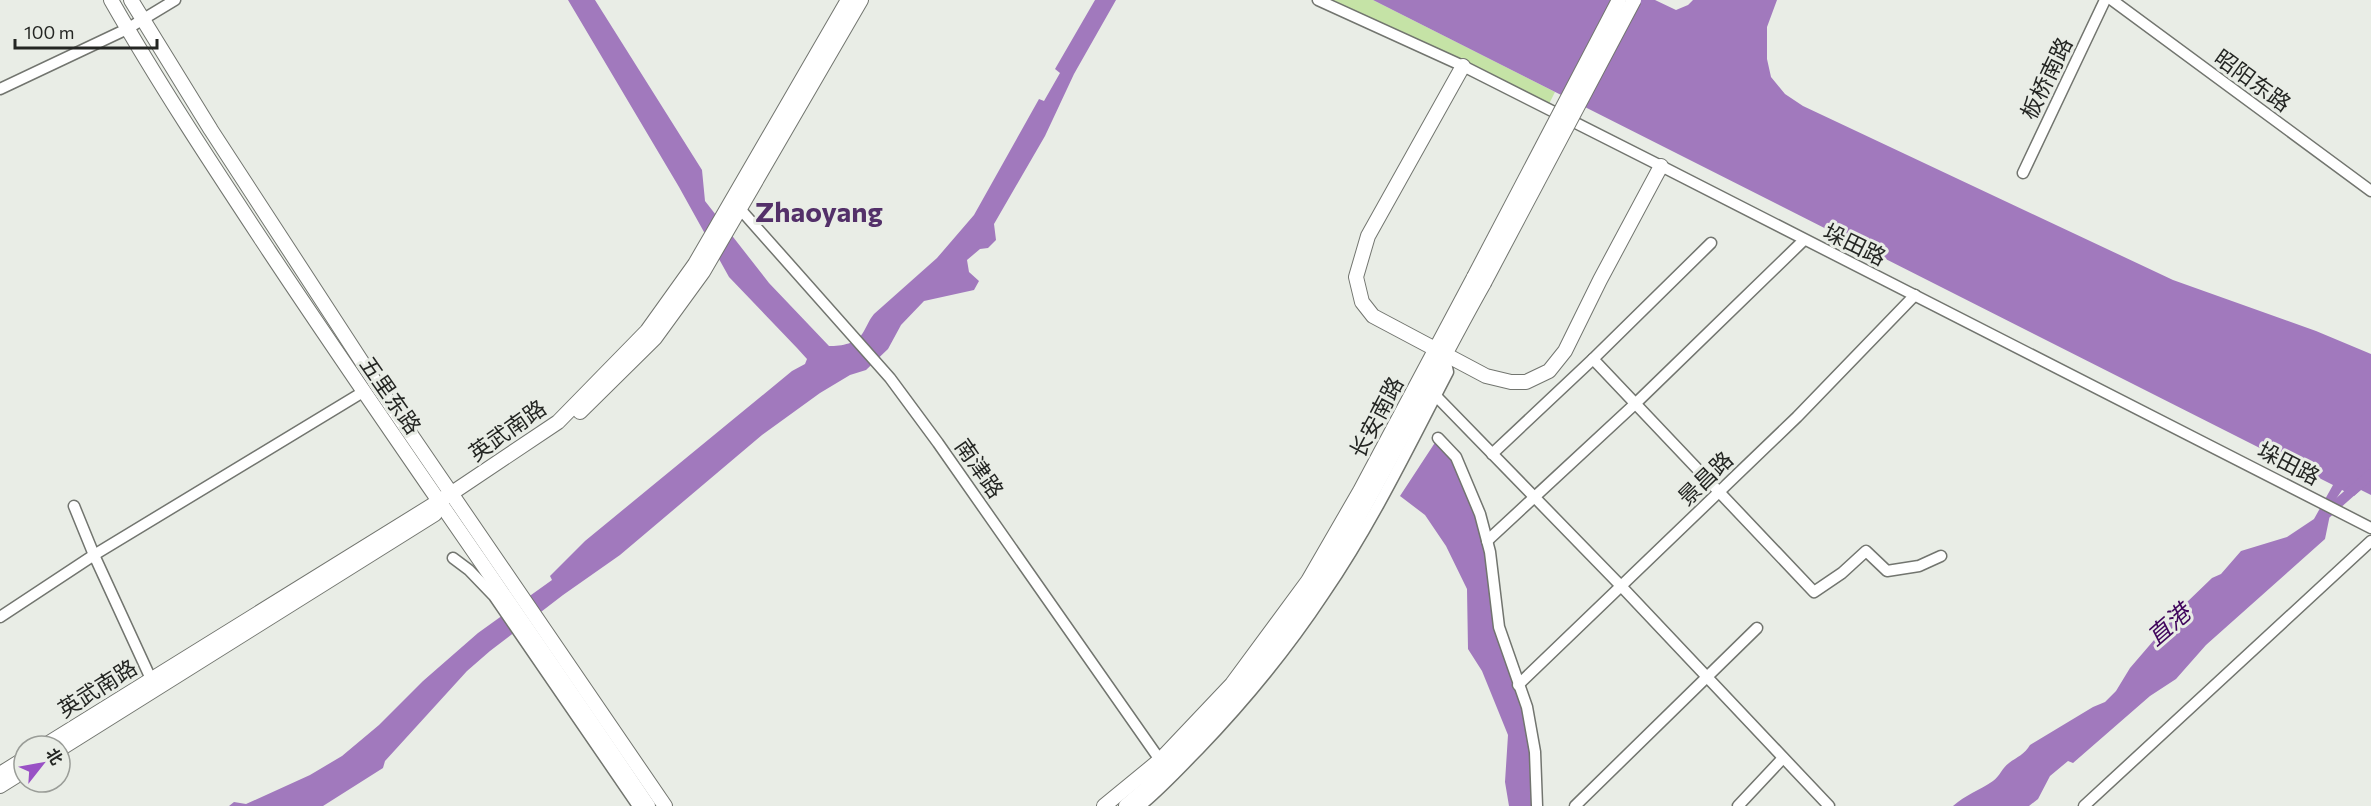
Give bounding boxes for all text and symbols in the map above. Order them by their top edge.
scale bar [15,12,158,50]
text: 100 m [24,21,74,43]
street label: 板桥南路 [2015,33,2077,123]
street label: 昭阳东路 [2209,43,2297,117]
district label: Zhaoyang [755,194,883,228]
street label: 垛田路 [1819,217,1891,271]
street label: 五里东路 [355,351,427,439]
street label: 长安南路 [1343,372,1409,462]
street label: 英武南路 [463,394,551,466]
street label: 南津路 [950,433,1010,503]
street label: 垛田路 [2253,436,2325,490]
street label: 景昌路 [1672,445,1738,511]
water label: 直港 [2140,595,2198,651]
street label: 英武南路 [53,653,141,723]
north arrow [12,734,72,794]
text: 北 [43,744,68,768]

